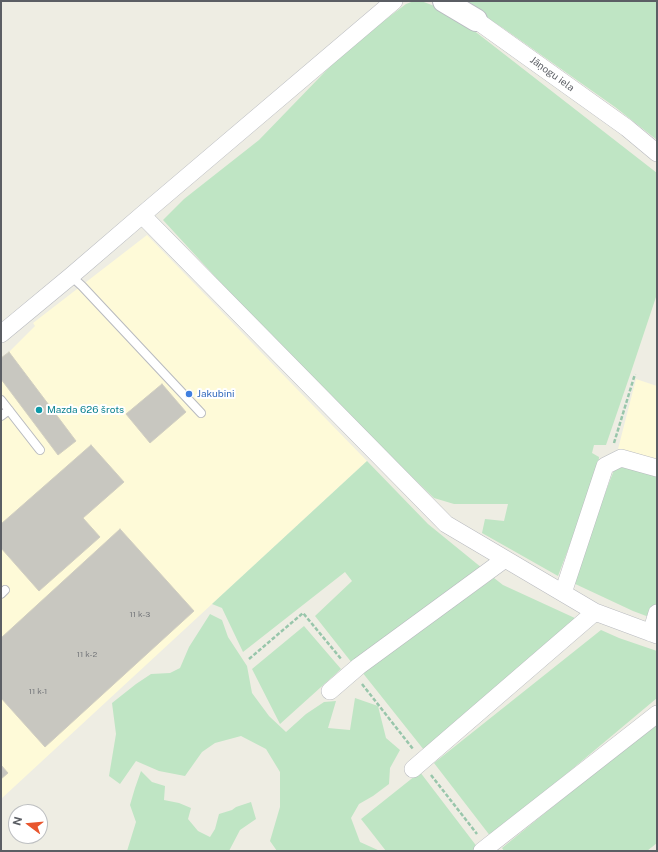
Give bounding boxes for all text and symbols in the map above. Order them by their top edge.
street label: Jāņogu iela [528,54,576,94]
place label: Jakubini [197,388,235,400]
marker: Jakubini [184,389,194,399]
place label: Mazda 626 šrots [47,404,124,416]
marker: Mazda 626 šrots [34,405,44,415]
house number: 11 k-3 [130,610,150,620]
house number: 11 k-2 [77,650,97,660]
house number: 11 k-1 [29,687,47,697]
north arrow [8,804,48,844]
text: N [10,815,24,827]

